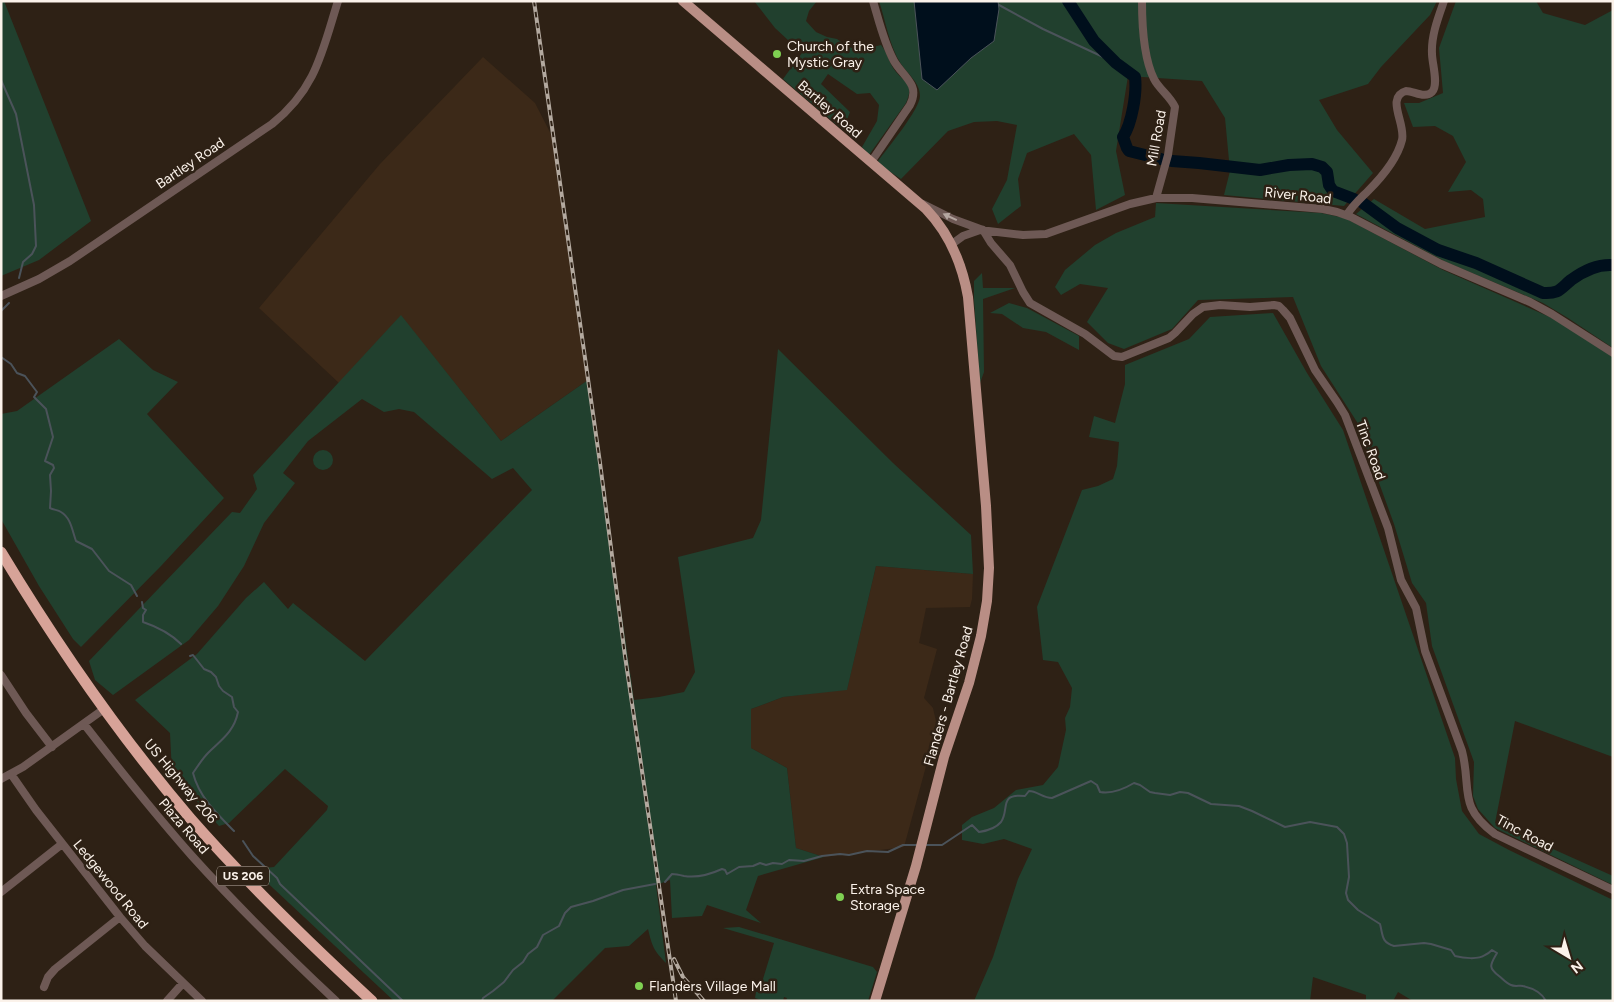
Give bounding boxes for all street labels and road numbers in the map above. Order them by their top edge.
street label: Bartley Road [794,77,865,142]
street label: Mill Road [1143,109,1170,168]
street label: Bartley Road [153,134,228,193]
street label: River Road [1264,184,1332,207]
street label: Tinc Road [1352,418,1389,482]
street label: Flanders - Bartley Road [920,624,977,768]
street label: US Highway 206 [140,736,221,827]
street label: Plaza Road [155,795,212,858]
street label: Tinc Road [1493,811,1556,856]
street label: Ledgewood Road [69,836,152,932]
road number: US 206 [217,866,269,886]

